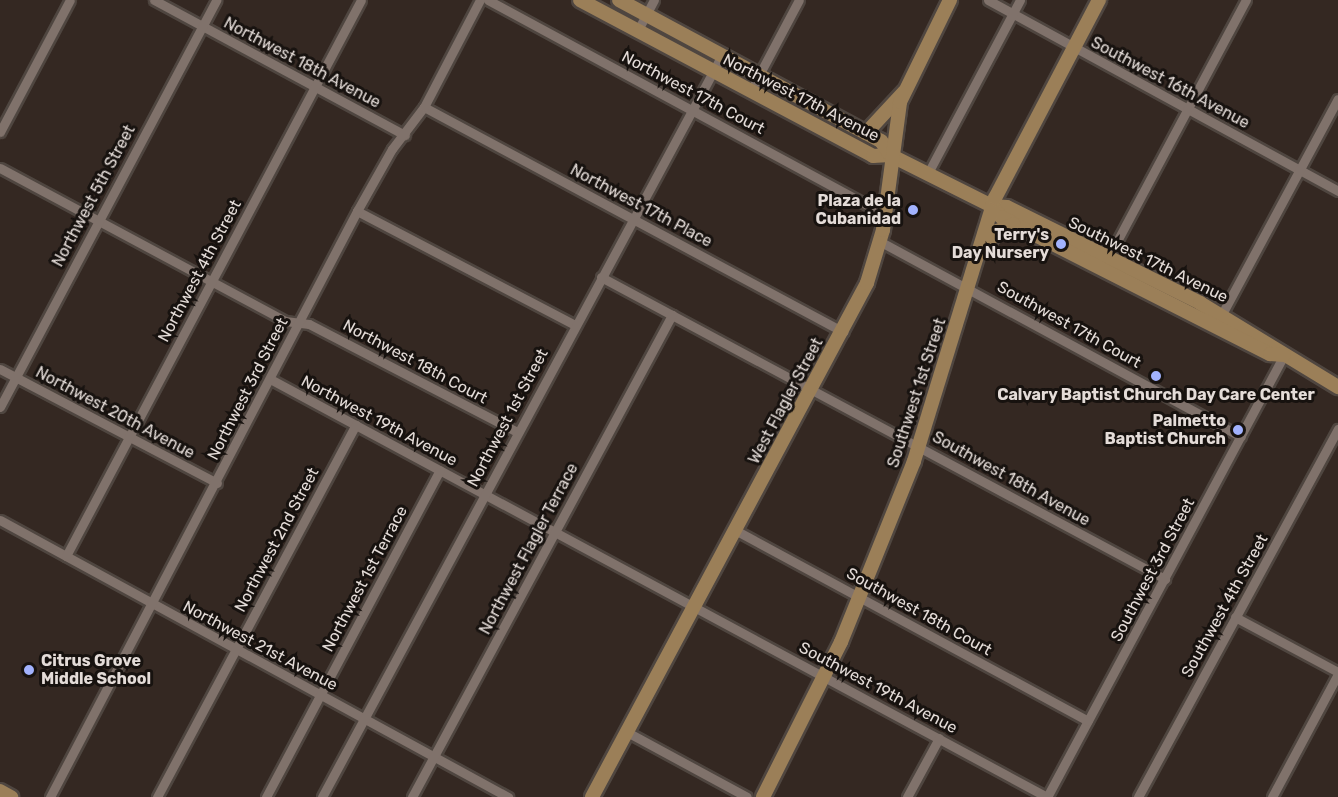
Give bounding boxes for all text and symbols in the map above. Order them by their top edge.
street label: Northwest 18th Avenue [220,13,384,113]
street label: Southwest 16th Avenue [1087,33,1253,133]
street label: Northwest 17th Court [618,47,768,139]
street label: Northwest 17th Avenue [719,50,883,146]
street label: Northwest 5th Street [48,122,140,270]
street label: Northwest 17th Place [567,160,715,252]
place label: Plaza de la Cubanidad [815,191,901,229]
street label: Northwest 4th Street [154,197,246,345]
marker: Plaza de la Cubanidad [906,203,920,217]
street label: Southwest 17th Avenue [1065,213,1231,307]
place label: Terry's Day Nursery [951,225,1049,263]
marker: Terry's Day Nursery [1054,237,1068,251]
street label: Southwest 17th Court [994,277,1144,373]
street label: Northwest 3rd Street [204,315,292,463]
street label: Northwest 18th Court [339,316,491,408]
street label: Southwest 1st Street [884,316,950,470]
street label: West Flagler Street [745,334,827,468]
street label: Northwest 1st Street [463,346,553,490]
street label: Northwest 20th Avenue [32,363,198,463]
marker: Calvary Baptist Church Day Care Center [1149,369,1163,383]
street label: Northwest 19th Avenue [297,372,461,470]
place label: Calvary Baptist Church Day Care Center [997,385,1315,405]
place label: Palmetto Baptist Church [1105,411,1226,449]
marker: Palmetto Baptist Church [1231,423,1245,437]
street label: Southwest 18th Avenue [929,428,1093,530]
street label: Northwest Flagler Terrace [475,460,583,638]
street label: Northwest 2nd Street [231,464,323,616]
street label: Southwest 3rd Street [1107,495,1199,645]
street label: Northwest 1st Terrace [318,503,412,655]
street label: Southwest 4th Street [1178,531,1272,681]
street label: Southwest 18th Court [843,564,995,660]
street label: Northwest 21st Avenue [179,597,341,695]
street label: Southwest 19th Avenue [795,638,961,738]
place label: Citrus Grove Middle School [41,651,151,689]
marker: Citrus Grove Middle School [22,663,36,677]

